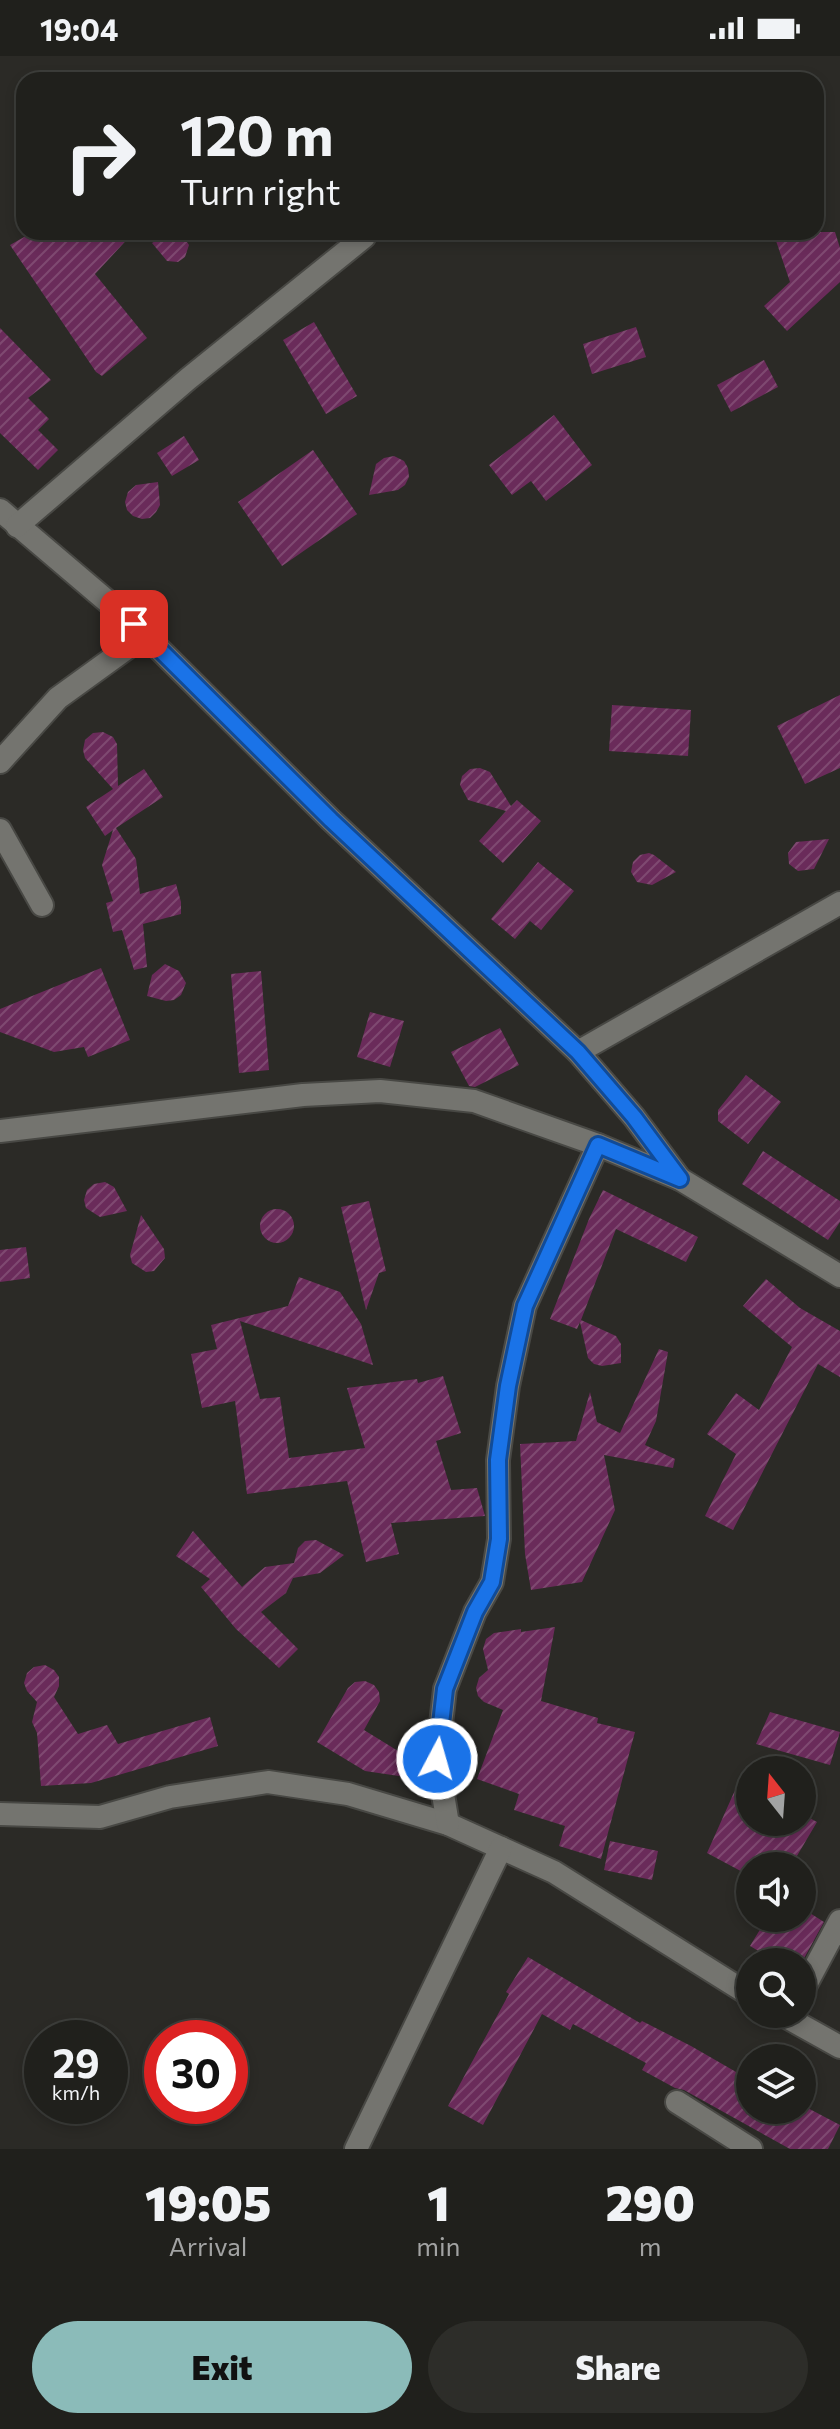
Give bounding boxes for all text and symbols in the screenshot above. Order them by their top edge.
text: 19:04 [40,10,118,47]
text: 120 m [180,99,334,168]
icon: right [48,104,152,208]
text: Turn right [180,168,341,212]
pin [100,590,168,658]
icon: arrive [112,602,156,646]
position arrow [395,1717,479,1801]
north arrow [736,1756,816,1836]
map controls [736,1756,816,2124]
button: sound [736,1852,816,1932]
button: search [736,1948,816,2028]
speed limit sign: 30 [144,2020,248,2124]
text: 29 [52,2037,100,2086]
button: layers [736,2044,816,2124]
text: km/h [52,2080,100,2104]
text: 19:05 [145,2172,271,2231]
text: 1 [427,2172,450,2231]
text: 290 [605,2172,695,2231]
text: Arrival [169,2230,247,2261]
text: min [416,2230,460,2261]
text: m [639,2230,662,2261]
button: Exit [32,2321,412,2413]
button: Share [428,2321,808,2413]

